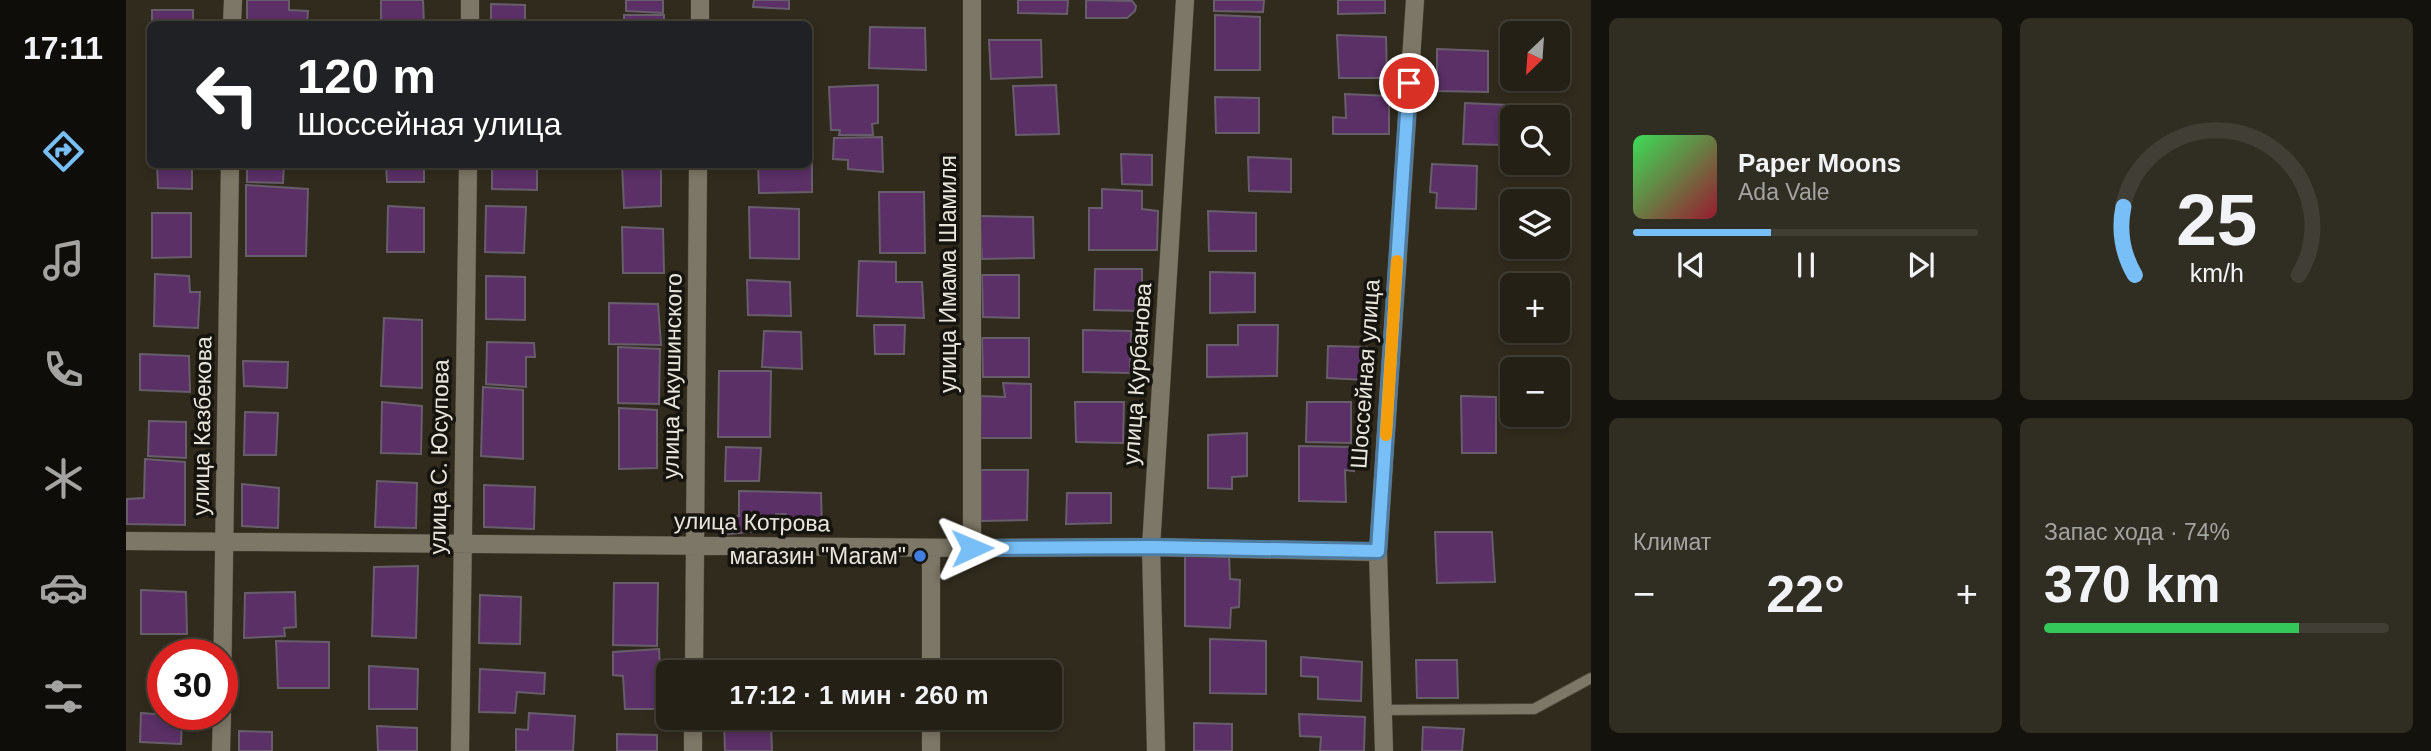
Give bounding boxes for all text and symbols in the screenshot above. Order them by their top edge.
north arrow [1500,21,1570,91]
map controls [1500,21,1570,427]
text: 17:11 [23,30,103,66]
icon: left [182,49,273,140]
text: 120 m [297,49,436,103]
pin [1379,53,1439,113]
icon: arrive [1390,64,1428,102]
button: search [1500,105,1570,175]
text: Шоссейная улица [297,106,561,142]
icon: directions [39,127,88,176]
text: Paper Moons [1738,148,1901,178]
street label: улица Имама Шамиля [935,155,961,393]
text: Ada Vale [1738,179,1830,205]
text: 25 [2176,180,2257,261]
button: layers [1500,189,1570,259]
icon: music [39,236,88,285]
icon: previous [1672,246,1710,284]
icon: pause [1787,246,1825,284]
icon: next [1902,246,1940,284]
text: km/h [2189,259,2244,287]
street label: улица Акушинского [657,273,687,479]
button: + [1500,273,1570,343]
street label: Шоссейная улица [1345,278,1385,470]
street label: улица Курбанова [1118,282,1156,466]
street label: улица Казбекова [187,336,217,516]
icon: phone [39,345,88,394]
button: − [1500,357,1570,427]
street label: улица С. Юсупова [424,359,454,555]
icon: climate [39,454,88,503]
street label: улица Котрова [674,508,831,536]
position arrow [935,511,1009,585]
text: Запас хода · 74% [2044,519,2230,545]
text: Климат [1633,529,1711,555]
place label: магазин "Магам" [729,543,906,569]
marker: магазин "Магам" [912,548,928,564]
text: 370 km [2044,555,2220,613]
icon: car [39,563,88,612]
text: 22° [1766,565,1845,623]
text: − [1633,573,1655,615]
text: + [1956,573,1978,615]
speed limit sign: 30 [147,639,238,730]
icon: filters [39,672,88,721]
text: 17:12 · 1 мин · 260 m [729,680,989,710]

